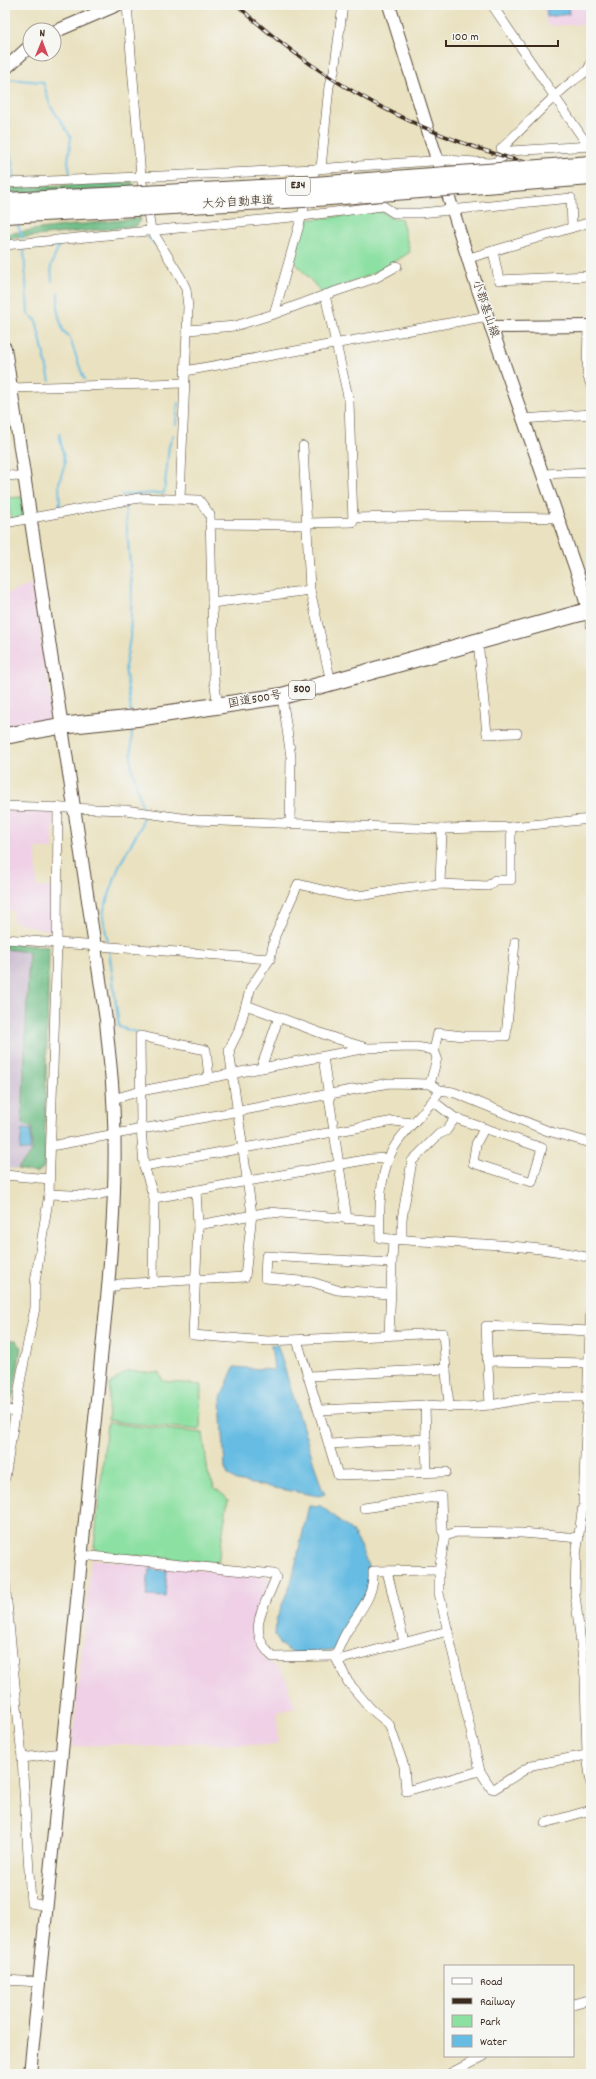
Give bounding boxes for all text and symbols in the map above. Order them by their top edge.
north arrow [22,22,62,62]
scale bar [446,22,558,48]
text: N [39,26,46,42]
text: 100 m [452,29,479,46]
road number: E34 [286,177,310,195]
street label: 大分自動車道 [202,193,274,213]
street label: 小郡基山線 [467,278,503,340]
road number: 500 [289,681,315,699]
street label: 国道500号 [227,687,283,713]
legend [444,1965,574,2057]
text: Road [480,1974,502,1991]
text: Railway [480,1994,516,2011]
text: Park [480,2014,501,2031]
text: Water [480,2034,507,2051]

